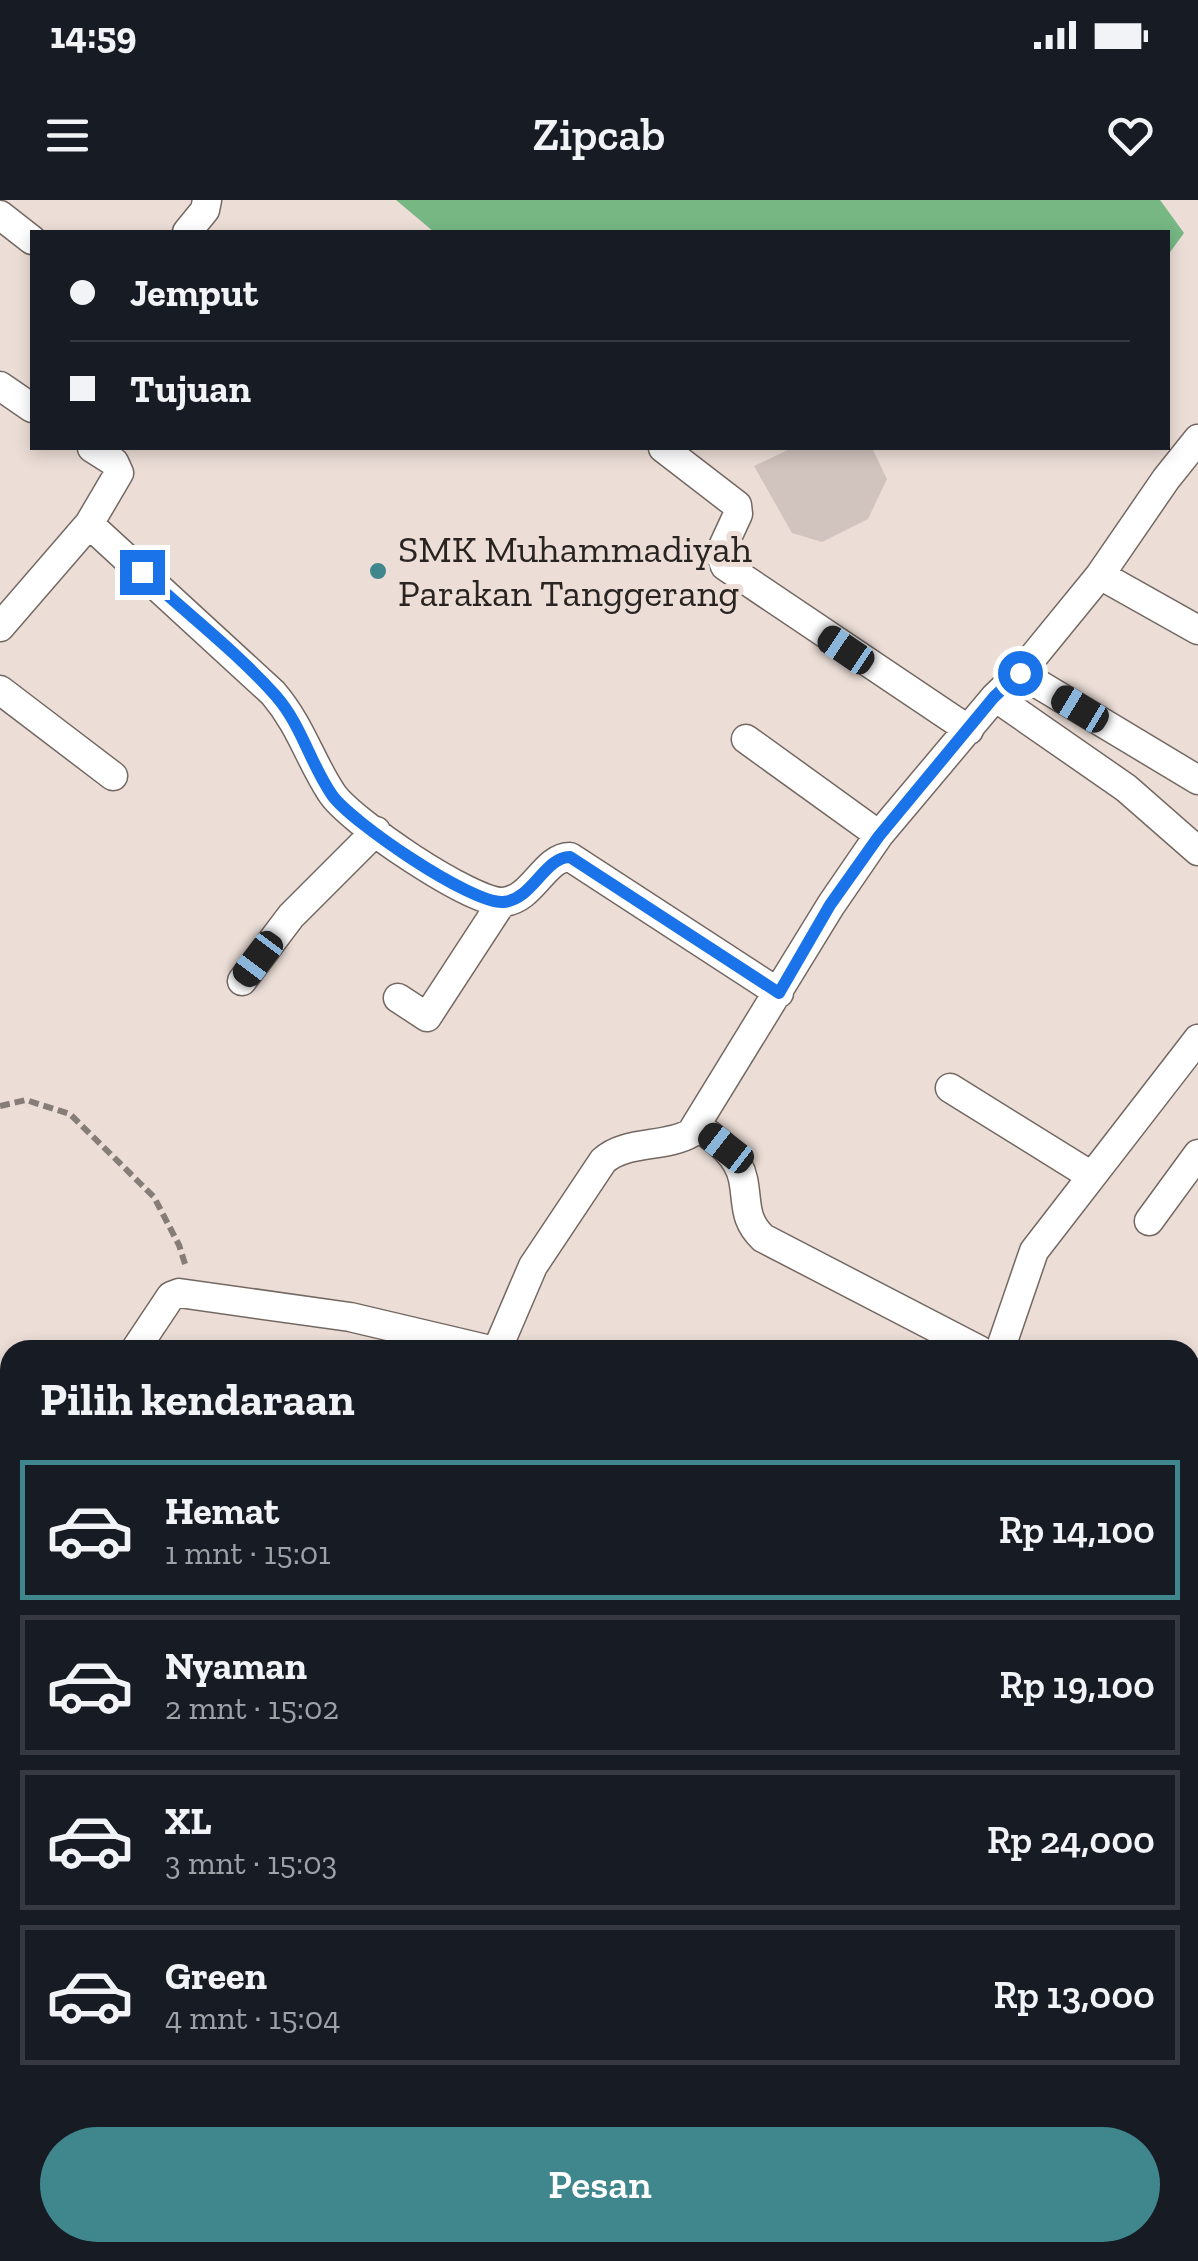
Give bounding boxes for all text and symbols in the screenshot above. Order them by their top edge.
text: 14:59 [50,12,137,58]
icon: menu [40,108,95,163]
text: Zipcab [533,108,665,162]
icon: heart [1103,108,1158,163]
text: Jemput [130,270,258,316]
text: Tujuan [130,366,251,412]
place label: SMK Muhammadiyah Parakan Tanggerang [398,526,752,616]
route end [120,550,165,595]
marker: SMK Muhammadiyah Parakan Tanggerang [367,560,389,582]
car [813,621,879,679]
route start [998,651,1043,696]
car [1047,681,1113,737]
car [228,926,288,992]
car [693,1118,759,1178]
text: Pilih kendaraan [40,1373,355,1427]
icon: car [45,1485,135,1575]
text: Hemat [165,1488,279,1534]
text: Rp 14,100 [999,1507,1155,1553]
text: 1 mnt · 15:01 [165,1534,331,1572]
icon: car [45,1640,135,1730]
text: Nyaman [165,1643,307,1689]
text: Rp 19,100 [1000,1662,1155,1708]
text: 2 mnt · 15:02 [165,1689,339,1727]
icon: car [45,1795,135,1885]
text: XL [165,1798,212,1844]
text: Rp 24,000 [987,1817,1155,1863]
text: 3 mnt · 15:03 [165,1844,337,1882]
icon: car [45,1950,135,2040]
text: Green [165,1953,267,1999]
text: Rp 13,000 [993,1972,1155,2018]
text: 4 mnt · 15:04 [165,1999,340,2037]
button: Pesan [40,2127,1160,2242]

